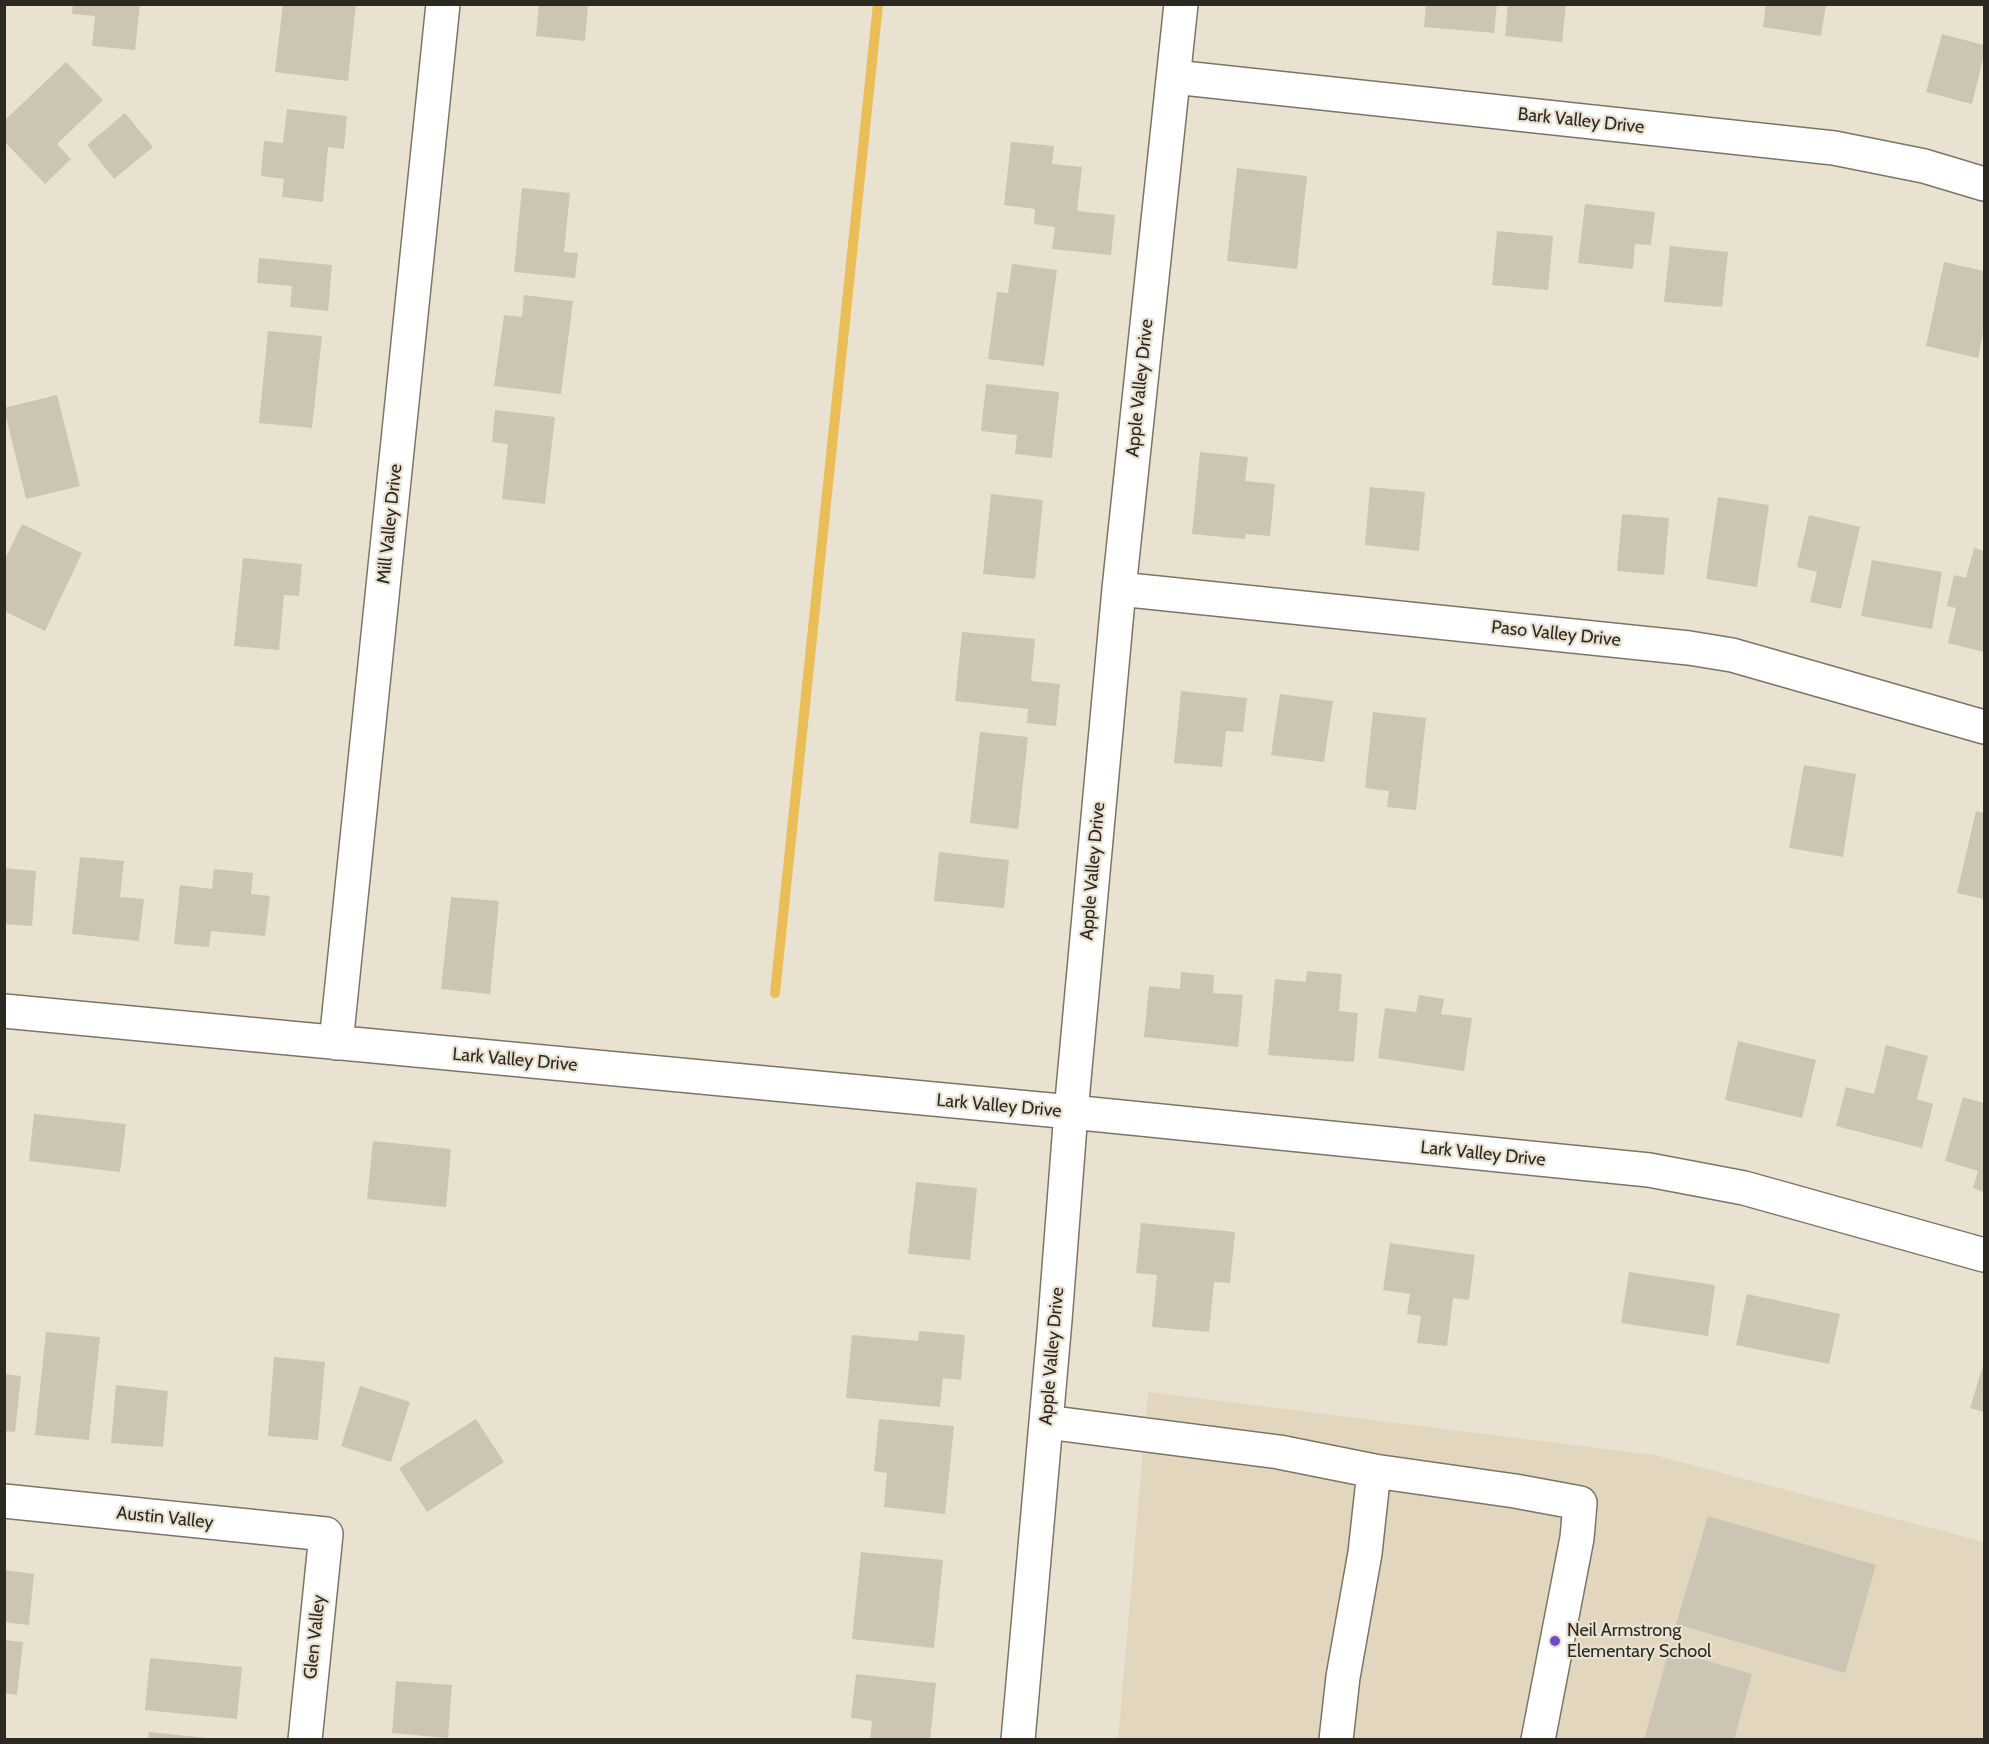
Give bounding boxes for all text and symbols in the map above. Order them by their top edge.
street label: Bark Valley Drive [1517,104,1645,138]
street label: Apple Valley Drive [1122,318,1158,458]
street label: Mill Valley Drive [373,463,407,585]
street label: Paso Valley Drive [1490,616,1622,652]
street label: Apple Valley Drive [1076,801,1110,941]
street label: Lark Valley Drive [452,1044,578,1076]
street label: Lark Valley Drive [936,1090,1062,1122]
street label: Lark Valley Drive [1420,1137,1546,1171]
street label: Apple Valley Drive [1035,1286,1069,1426]
street label: Austin Valley [116,1502,214,1534]
street label: Glen Valley [300,1594,330,1680]
place label: Neil Armstrong Elementary School [1567,1620,1711,1662]
marker: Neil Armstrong Elementary School [1548,1634,1562,1648]

